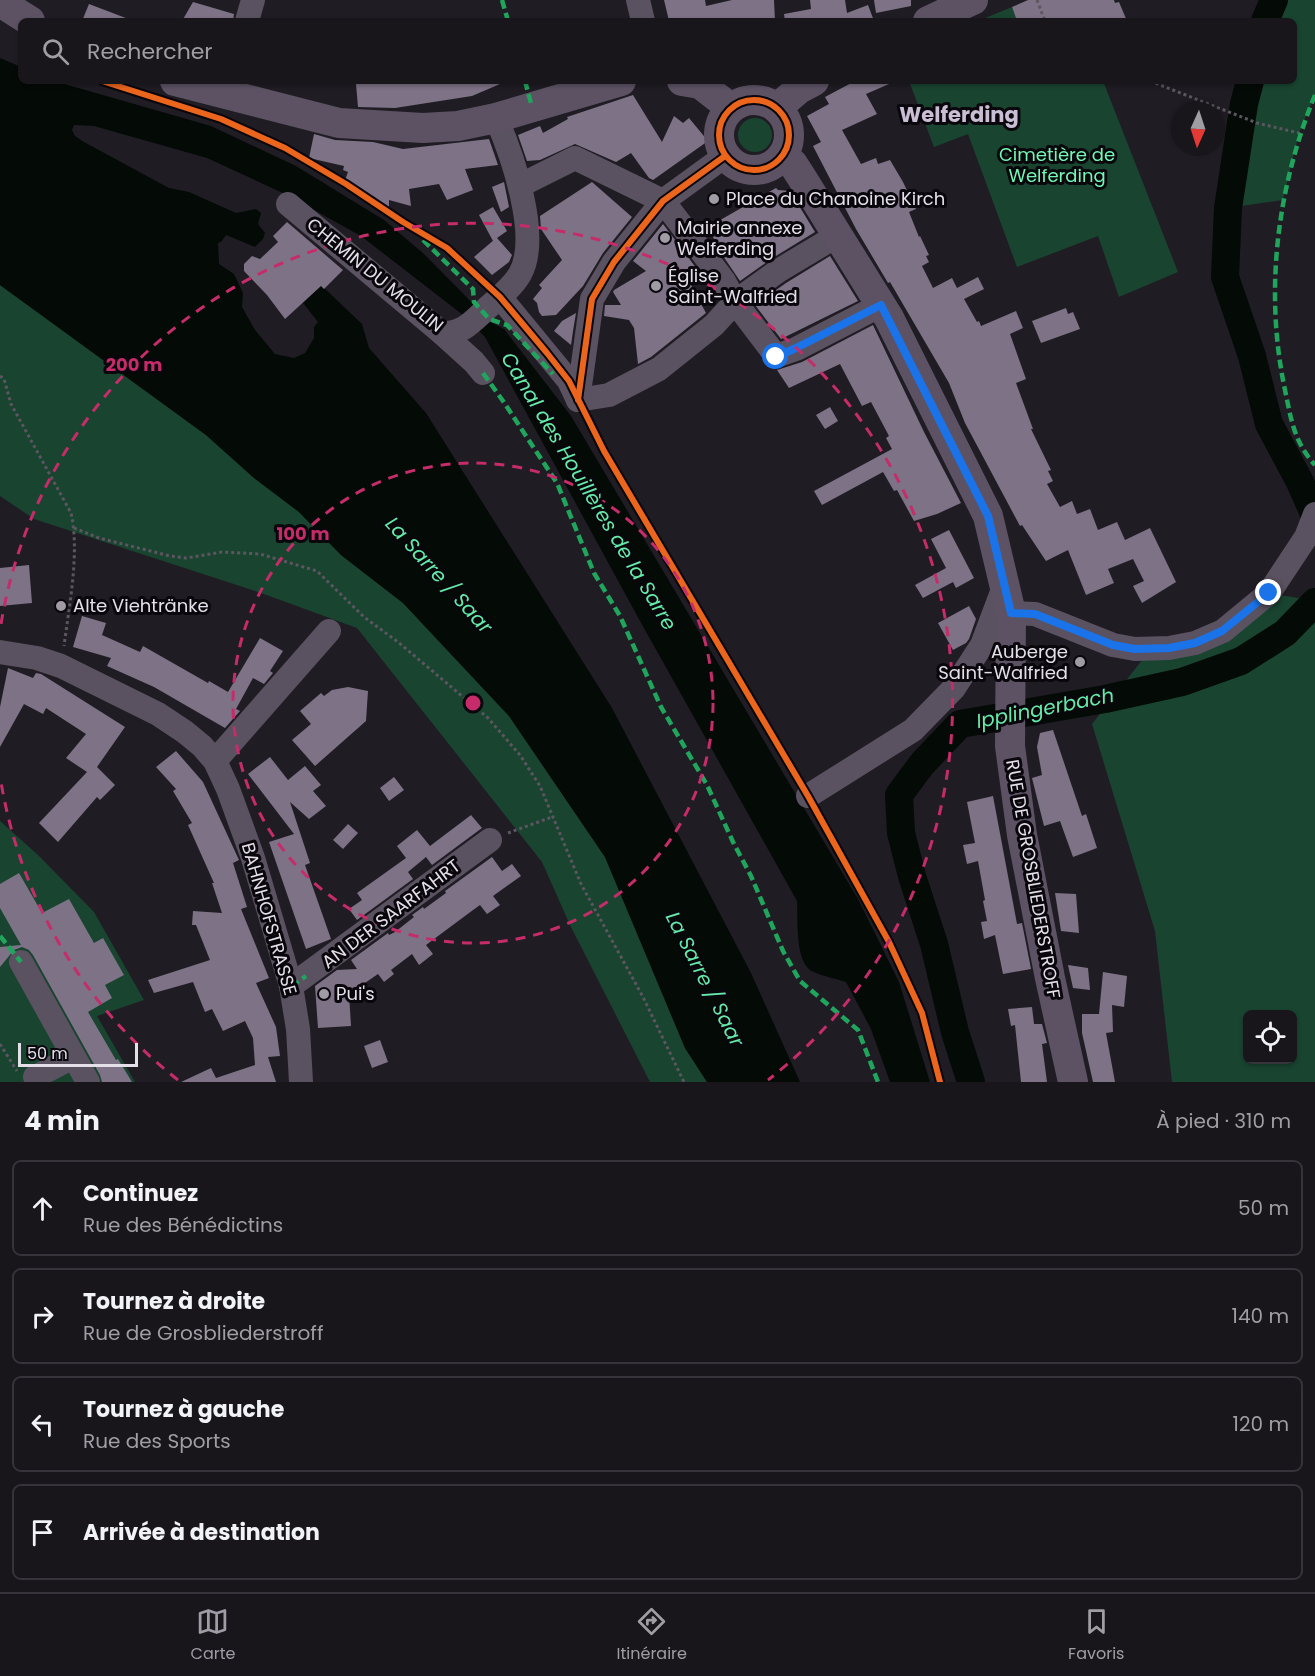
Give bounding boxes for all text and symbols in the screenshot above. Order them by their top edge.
search box [18,18,1297,84]
icon: search [39,35,72,68]
text: Rechercher [87,36,213,67]
district label: Welferding [899,100,1019,129]
north arrow [1171,102,1225,156]
park label: Cimetière de Welferding [999,142,1115,188]
place label: Place du Chanoine Kirch [726,186,945,211]
marker: Place du Chanoine Kirch [707,192,721,206]
street label: CHEMIN DU MOULIN [302,212,449,338]
place label: Mairie annexe Welferding [677,215,802,261]
marker: Mairie annexe Welferding [658,231,672,245]
place label: Église Saint-Walfried [668,263,798,309]
marker: Église Saint-Walfried [649,279,663,293]
route start [762,343,788,369]
water label: Canal des Houillères de la Sarre [495,347,683,635]
text: 200 m [106,352,162,377]
water label: La Sarre / Saar [379,511,499,640]
text: 100 m [276,521,330,546]
route end [1255,579,1281,605]
place label: Alte Viehtränke [73,593,209,618]
marker: Alte Viehtränke [54,599,68,613]
place label: Auberge Saint-Walfried [938,639,1068,685]
marker: Auberge Saint-Walfried [1073,655,1087,669]
water label: Ipplingerbach [974,681,1116,735]
centre of rings [463,693,483,713]
street label: RUE DE GROSBLIEDERSTROFF [1000,757,1067,1000]
street label: BAHNHOFSTRASSE [236,840,303,998]
street label: AN DER SAARFAHRT [316,853,465,974]
water label: La Sarre / Saar [659,907,751,1052]
place label: Pui's [336,981,375,1006]
marker: Pui's [317,987,331,1001]
map controls [1243,1010,1297,1064]
button: locate [1243,1010,1297,1064]
scale bar [18,1040,138,1068]
text: 50 m [27,1042,68,1065]
text: 4 min [24,1103,100,1139]
text: À pied · 310 m [1156,1107,1291,1135]
text: Continuez [83,1178,198,1209]
icon: ahead [26,1192,59,1225]
text: 50 m [1238,1194,1289,1222]
text: Rue des Bénédictins [83,1211,283,1239]
text: Tournez à droite [83,1286,265,1317]
icon: right [26,1300,59,1333]
text: 140 m [1232,1302,1289,1330]
text: Rue de Grosbliederstroff [83,1319,324,1347]
text: Tournez à gauche [83,1394,284,1425]
icon: left [26,1408,59,1441]
text: 120 m [1233,1410,1289,1438]
text: Rue des Sports [83,1427,231,1455]
icon: arrive [26,1516,59,1549]
text: Arrivée à destination [83,1517,320,1548]
tab: Carte [191,1605,235,1666]
tab: Itinéraire [617,1605,687,1666]
tab: Favoris [1068,1605,1124,1666]

